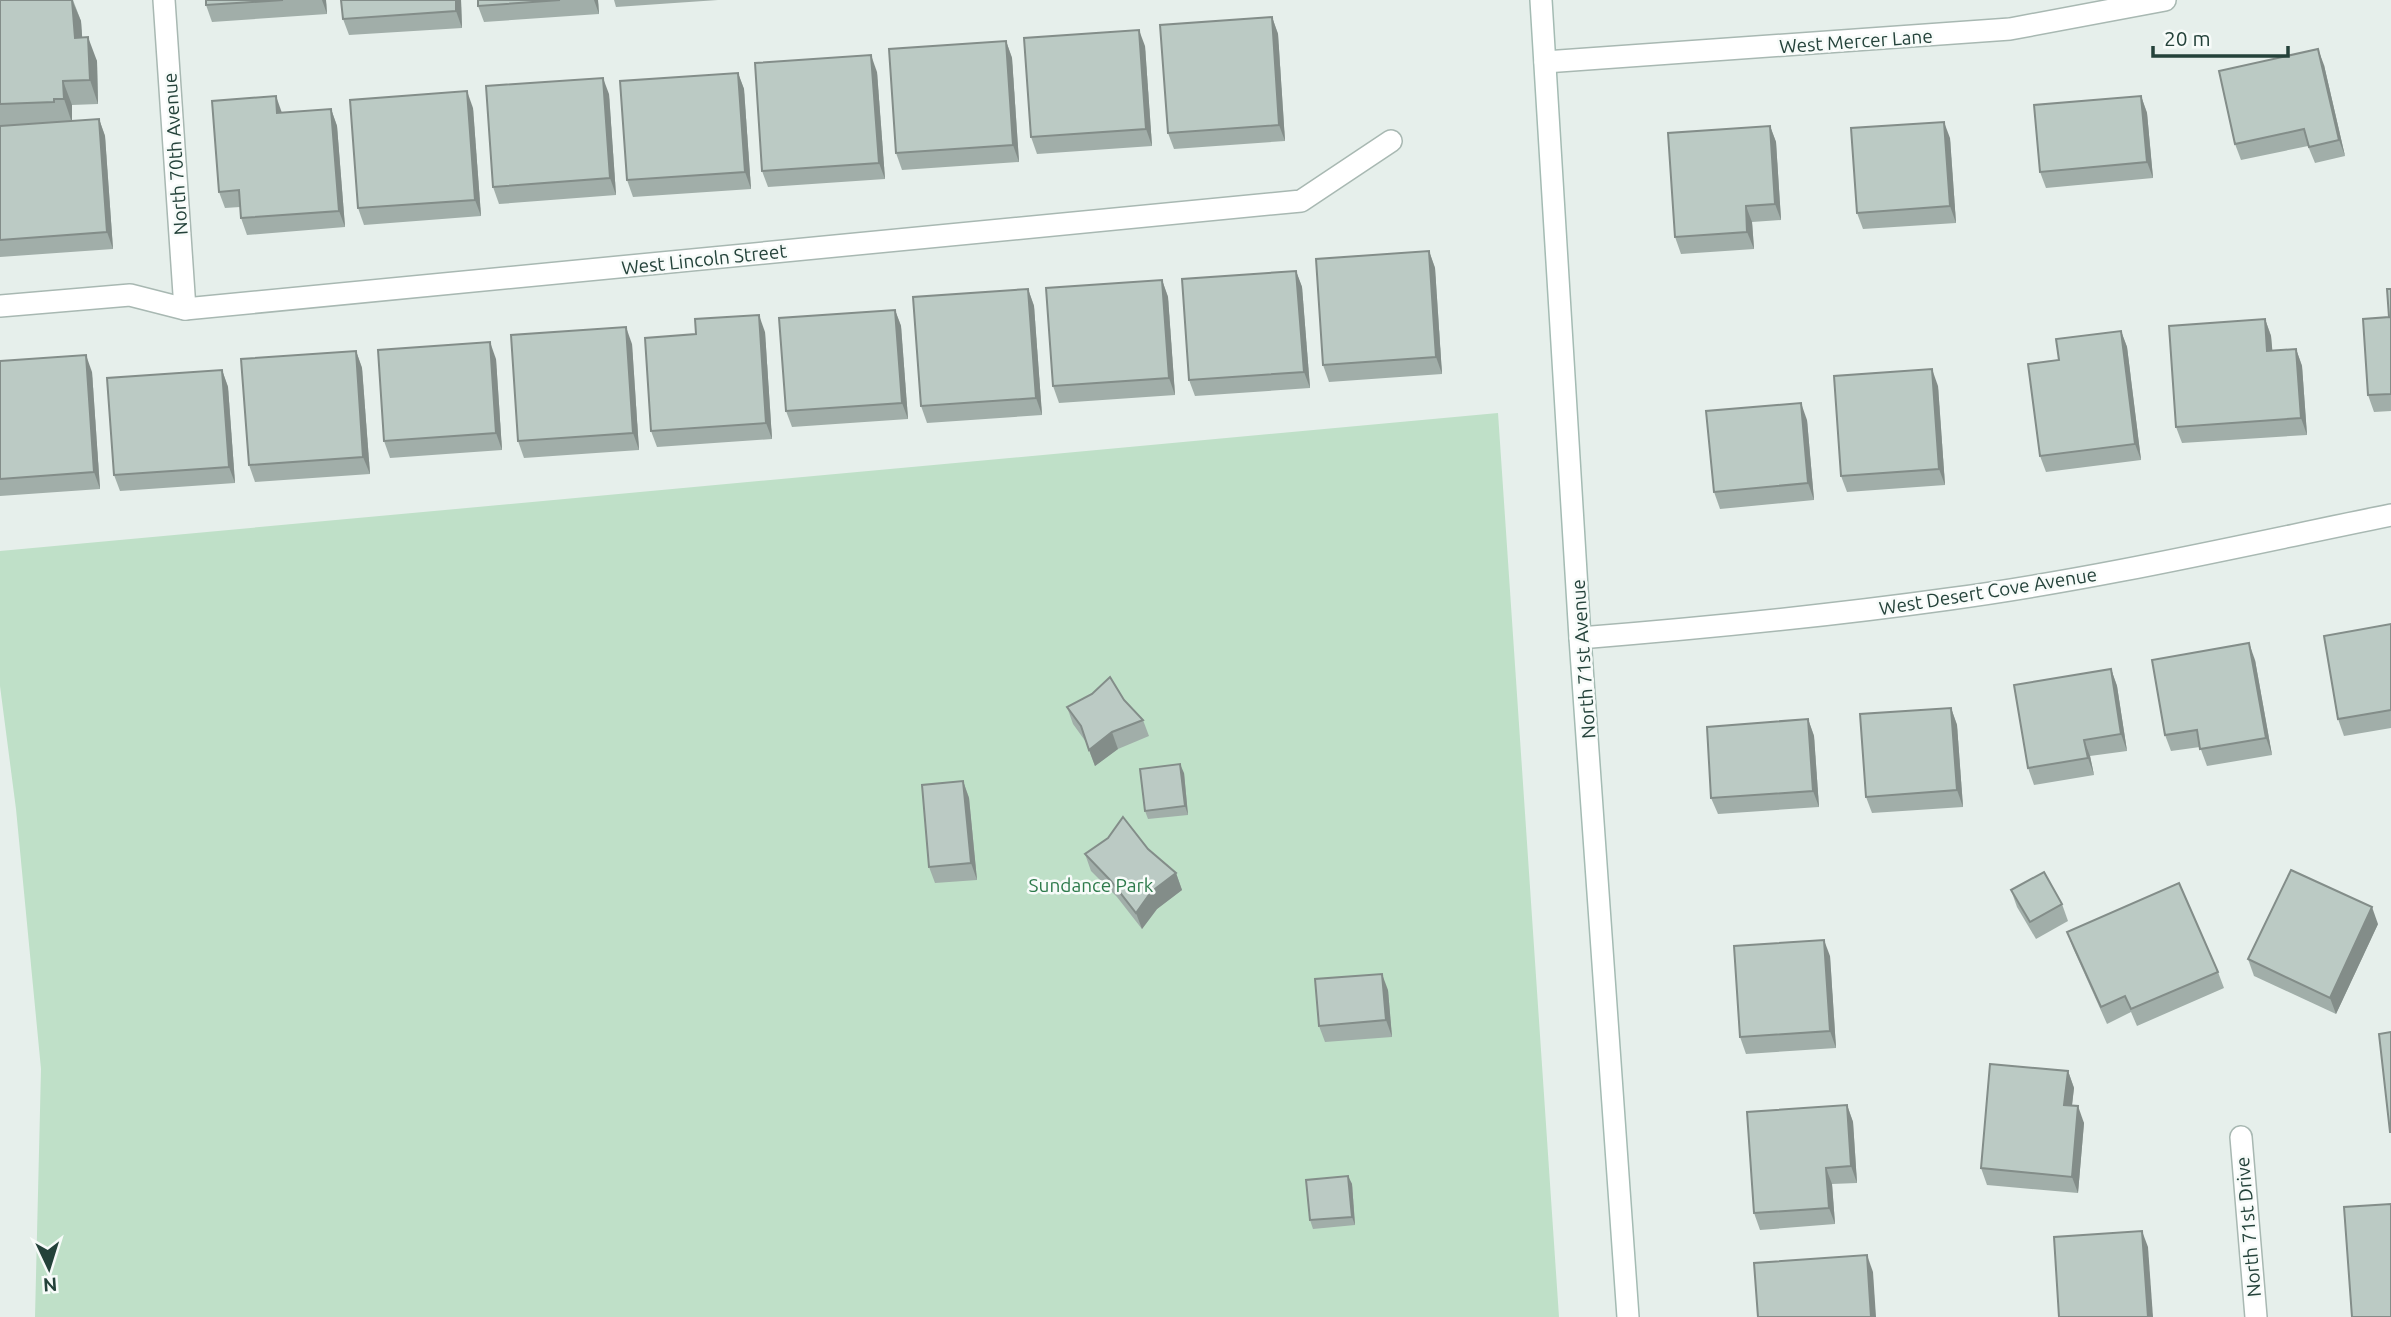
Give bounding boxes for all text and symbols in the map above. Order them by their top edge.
scale bar [2153,14,2288,58]
street label: West Mercer Lane [1779,25,1933,57]
text: 20 m [2164,26,2211,50]
street label: North 70th Avenue [158,72,192,236]
street label: West Lincoln Street [620,239,788,279]
street label: West Desert Cove Avenue [1877,563,2099,619]
street label: North 71st Avenue [1566,578,1600,740]
park label: Sundance Park [1029,874,1154,896]
street label: North 71st Drive [2231,1156,2265,1298]
north arrow [14,1233,84,1303]
text: N [42,1273,58,1296]

